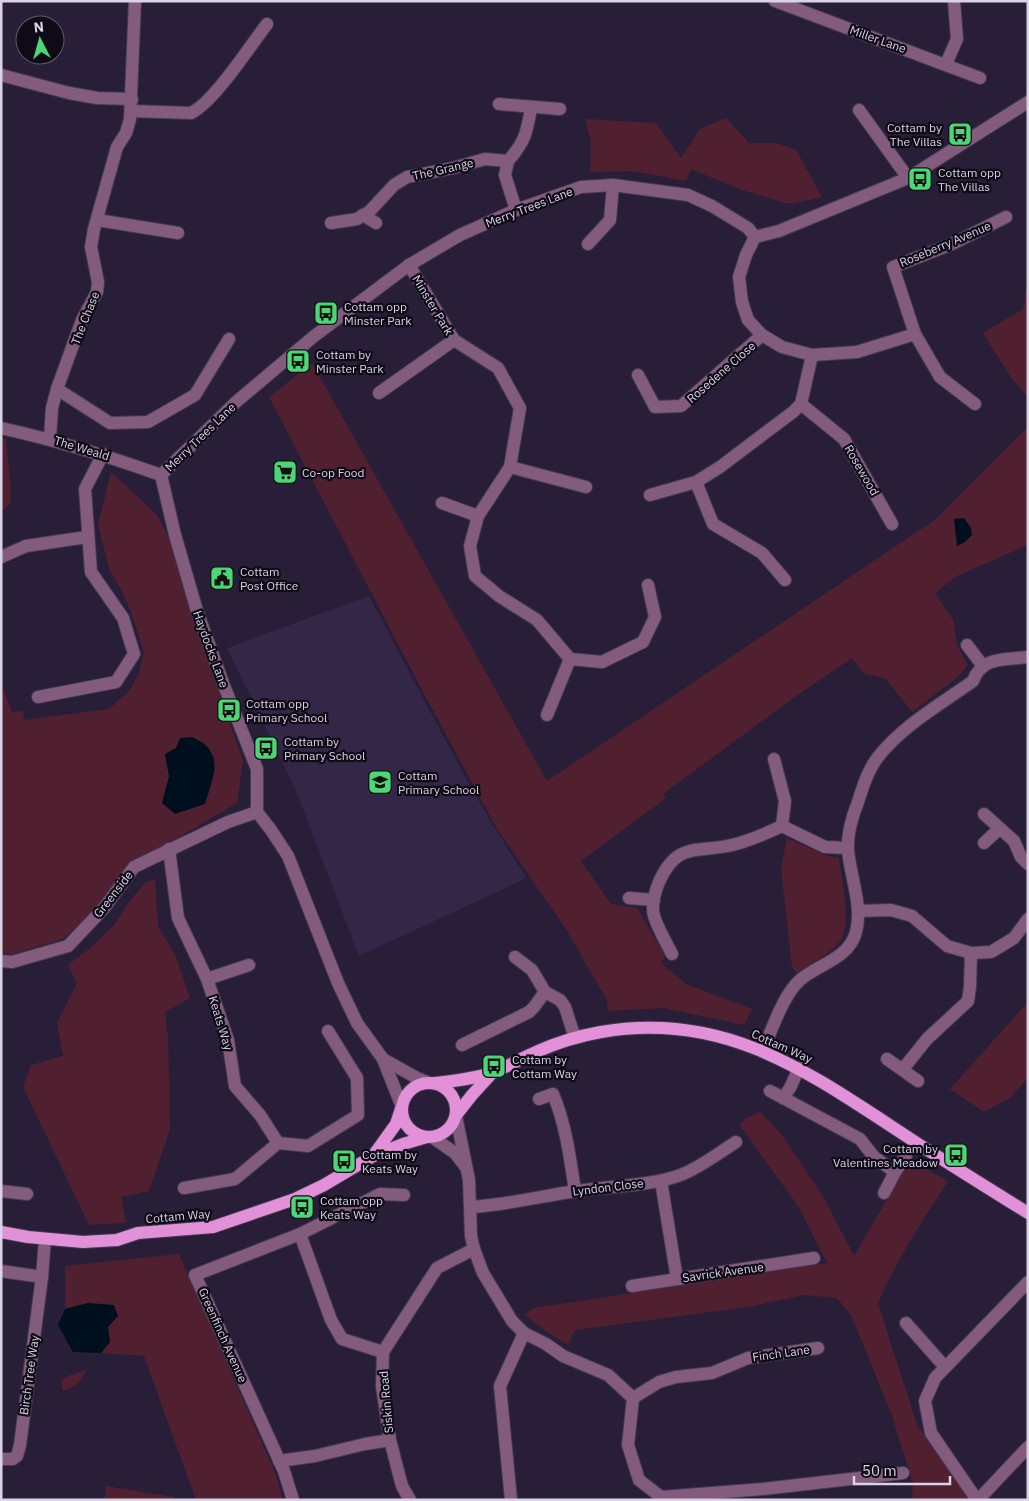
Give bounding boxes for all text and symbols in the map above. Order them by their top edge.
north arrow [15,15,65,65]
text: N [33,18,45,37]
street label: Miller Lane [848,22,909,56]
place label: Cottam by The Villas [887,120,942,149]
bus stop icon: Cottam by The Villas [947,121,973,147]
street label: The Grange [411,155,475,183]
place label: Cottam opp The Villas [938,165,1001,194]
bus stop icon: Cottam opp The Villas [907,166,933,192]
street label: Merry Trees Lane [483,183,575,231]
street label: Roseberry Avenue [897,218,993,270]
street label: Minster Park [409,272,457,338]
street label: The Chase [68,289,103,347]
place label: Cottam opp Minster Park [344,299,412,328]
bus stop icon: Cottam opp Minster Park [313,300,339,326]
street label: Rosedene Close [684,338,759,406]
place label: Cottam by Minster Park [316,347,384,376]
bus stop icon: Cottam by Minster Park [285,348,311,374]
street label: Merry Trees Lane [162,399,239,474]
street label: The Weald [53,433,111,463]
street label: Rosewood [841,442,883,498]
supermarket icon: Co-op Food [272,459,298,485]
place label: Co-op Food [302,465,365,480]
place label: Cottam Post Office [240,564,299,593]
public building icon: Cottam Post Office [209,565,235,591]
street label: Haydocks Lane [190,608,232,690]
place label: Cottam opp Primary School [246,696,327,725]
bus stop icon: Cottam opp Primary School [216,697,242,723]
place label: Cottam by Primary School [284,734,365,763]
bus stop icon: Cottam by Primary School [253,735,279,761]
place label: Cottam Primary School [398,768,479,797]
school or university icon: Cottam Primary School [367,769,393,795]
street label: Greenside [90,867,136,920]
street label: Keats Way [206,994,236,1052]
street label: Cottam Way [749,1026,815,1066]
place label: Cottam by Cottam Way [512,1052,577,1081]
bus stop icon: Cottam by Cottam Way [481,1053,507,1079]
place label: Cottam by Valentines Meadow [833,1141,938,1170]
bus stop icon: Cottam by Valentines Meadow [943,1142,969,1168]
place label: Cottam by Keats Way [362,1147,418,1176]
bus stop icon: Cottam by Keats Way [331,1148,357,1174]
street label: Lyndon Close [572,1175,645,1199]
place label: Cottam opp Keats Way [320,1193,383,1222]
bus stop icon: Cottam opp Keats Way [289,1194,315,1220]
street label: Cottam Way [145,1206,211,1226]
street label: Savrick Avenue [681,1259,765,1285]
street label: Greenfinch Avenue [195,1285,251,1385]
street label: Birch Tree Way [16,1334,42,1416]
street label: Finch Lane [751,1341,811,1364]
street label: Siskin Road [376,1370,396,1434]
scale bar [854,1454,950,1486]
text: 50 m [862,1461,897,1480]

